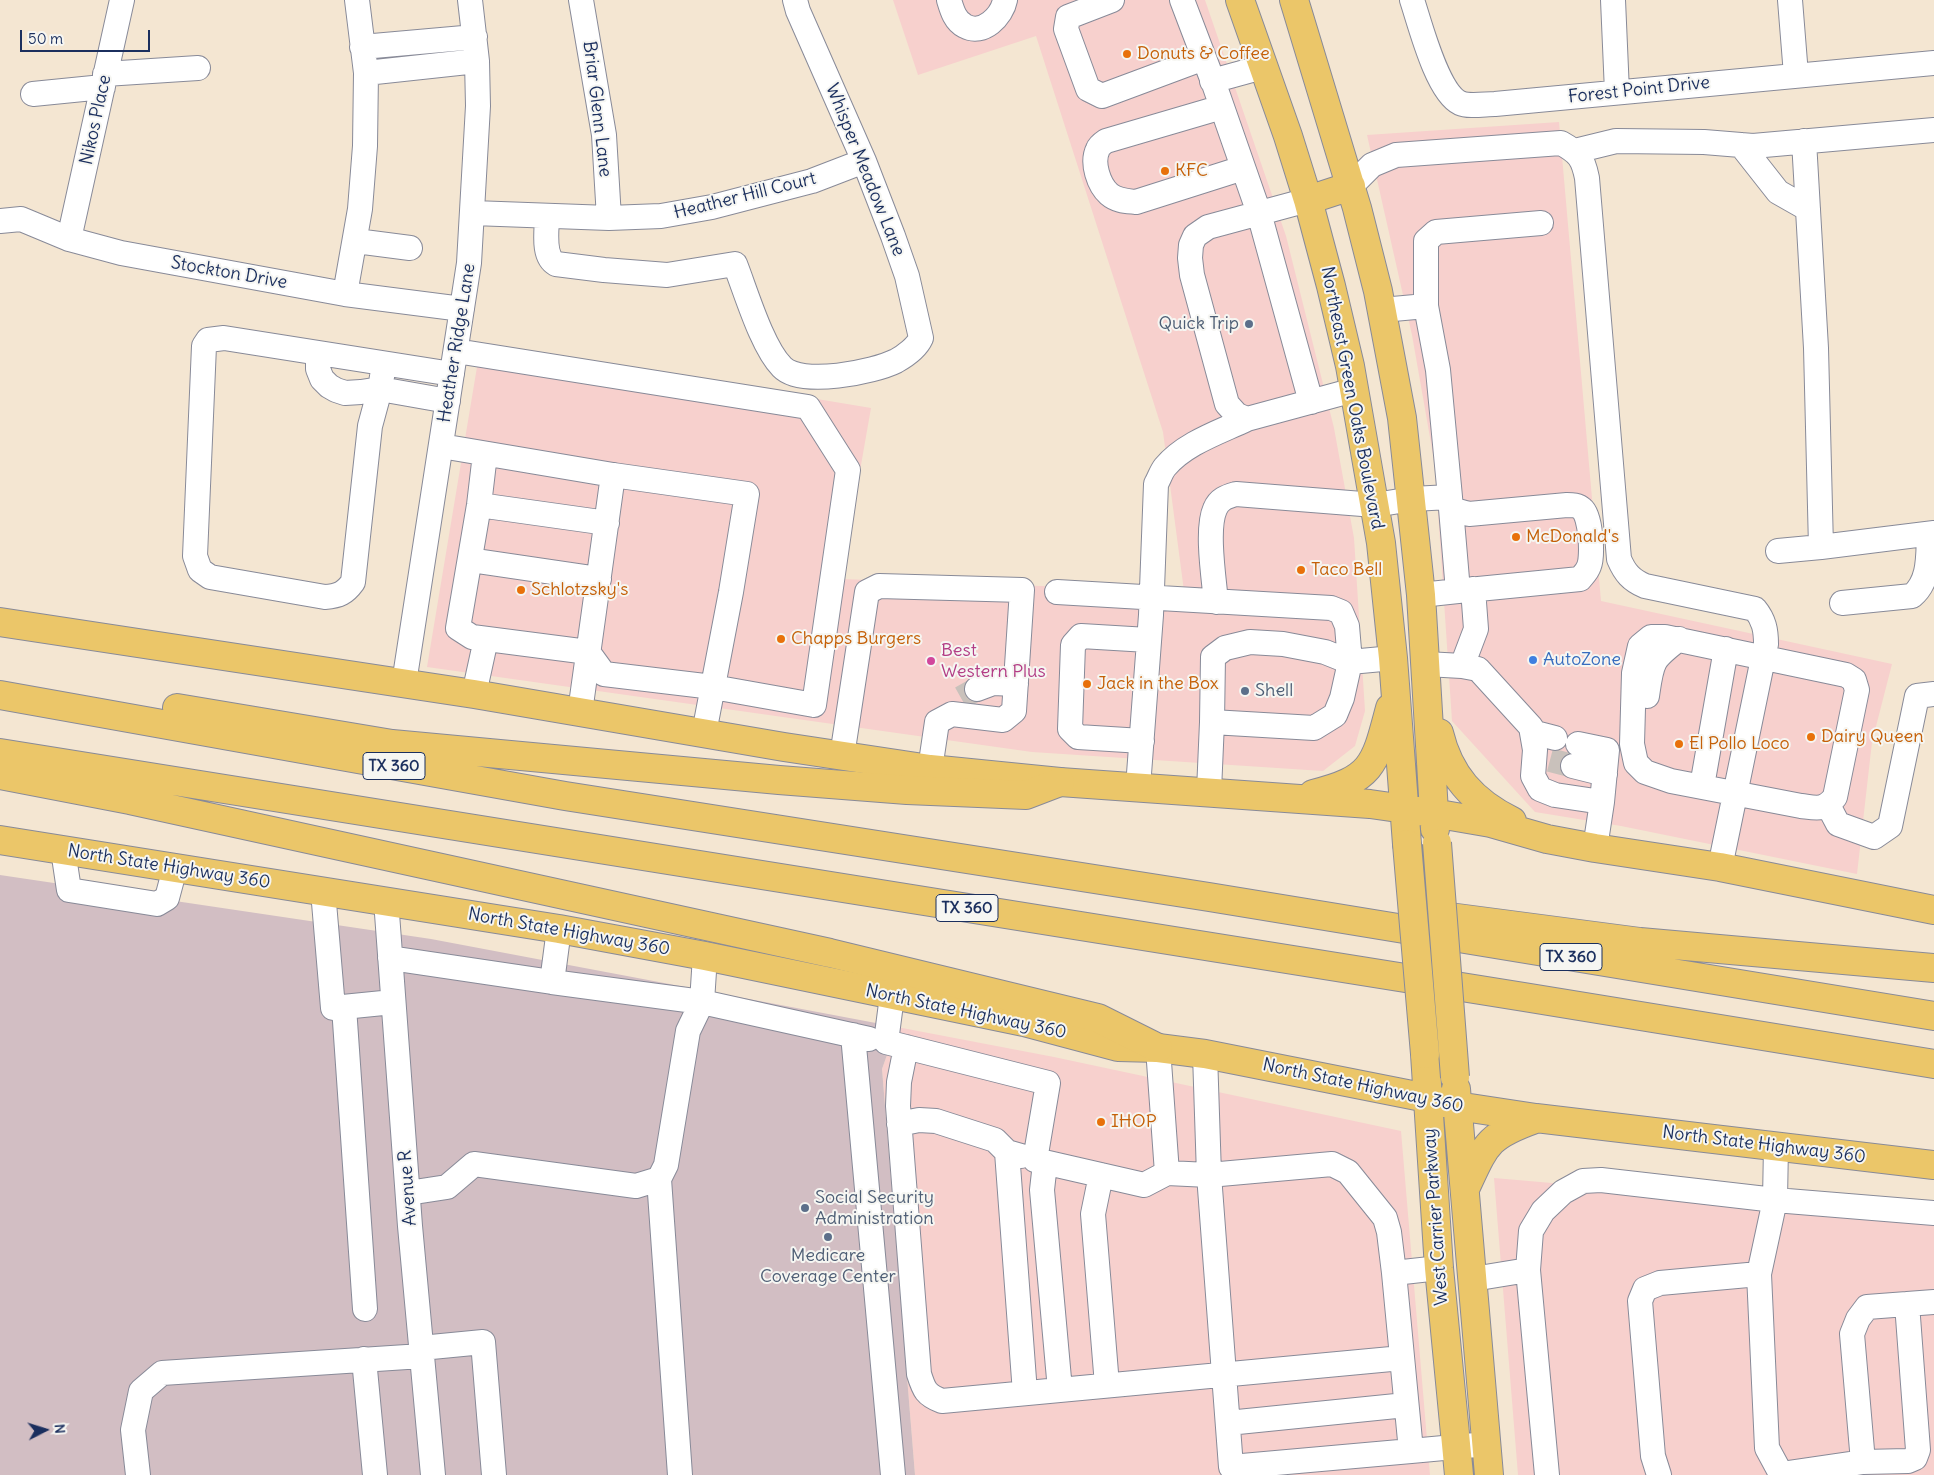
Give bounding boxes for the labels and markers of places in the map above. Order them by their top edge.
place label: Donuts & Coffee [1137,43,1270,65]
marker: Donuts & Coffee [1121,48,1133,60]
place label: KFC [1175,160,1208,182]
marker: KFC [1159,165,1171,177]
place label: Quick Trip [1158,313,1239,335]
marker: Quick Trip [1243,318,1255,330]
place label: McDonald's [1526,526,1619,548]
marker: McDonald's [1510,531,1522,543]
place label: Taco Bell [1311,559,1382,581]
marker: Taco Bell [1295,564,1307,576]
place label: Schlotzsky's [531,579,628,601]
marker: Schlotzsky's [515,584,527,596]
place label: Chapps Burgers [791,628,921,650]
marker: Chapps Burgers [775,633,787,645]
place label: Best Western Plus [941,640,1046,682]
place label: AutoZone [1543,649,1621,671]
marker: AutoZone [1527,654,1539,666]
marker: Best Western Plus [925,655,937,667]
place label: Jack in the Box [1097,673,1219,695]
marker: Jack in the Box [1081,678,1093,690]
place label: Shell [1255,680,1293,702]
marker: Shell [1239,685,1251,697]
place label: Dairy Queen [1821,726,1924,748]
marker: Dairy Queen [1805,731,1817,743]
place label: El Pollo Loco [1689,733,1790,755]
marker: El Pollo Loco [1673,738,1685,750]
place label: IHOP [1111,1111,1157,1133]
marker: IHOP [1095,1116,1107,1128]
place label: Social Security Administration [815,1187,934,1230]
marker: Social Security Administration [799,1202,811,1214]
marker: Medicare Coverage Center [822,1231,834,1243]
place label: Medicare Coverage Center [760,1245,896,1288]

